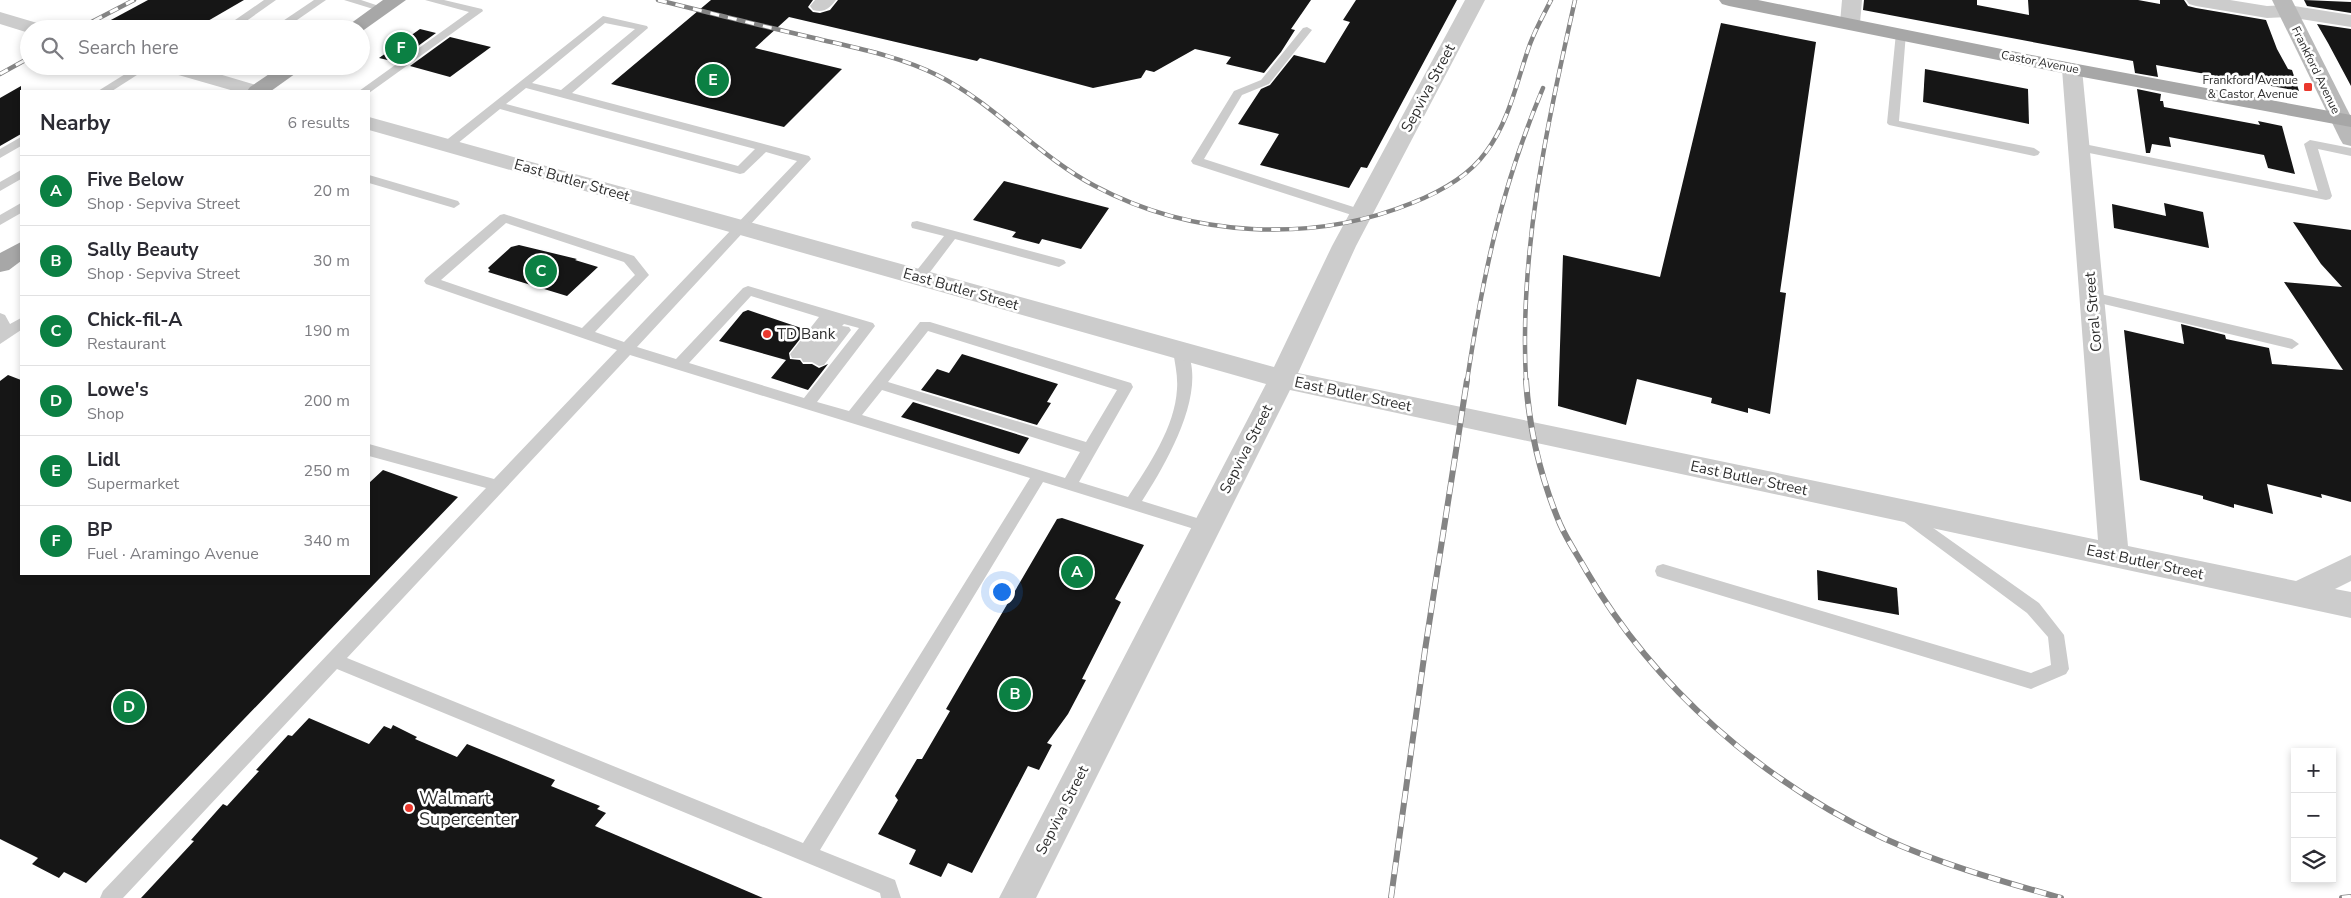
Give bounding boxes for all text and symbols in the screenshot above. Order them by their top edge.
search box [20,20,370,75]
street label: Frankford Avenue [2288,24,2344,116]
pin: F [385,29,417,67]
icon: search [38,34,66,62]
text: Search here [78,35,179,61]
street label: Sepviva Street [1396,40,1460,136]
street label: Castor Avenue [2000,47,2080,77]
pin: E [697,61,729,99]
place label: Frankford Avenue & Castor Avenue [2202,72,2298,102]
marker: Frankford Avenue & Castor Avenue [2302,81,2314,93]
text: Nearby [40,109,110,137]
text: 6 results [288,112,350,134]
street label: East Butler Street [512,154,633,206]
text: Five Below [87,167,184,193]
text: A [50,180,62,202]
text: 20 m [313,180,350,202]
text: Shop · Sepviva Street [87,193,240,215]
text: Sally Beauty [87,237,199,263]
text: B [50,250,62,272]
text: 30 m [313,250,350,272]
pin: C [525,252,557,290]
text: Shop · Sepviva Street [87,263,240,285]
street label: East Butler Street [901,263,1022,315]
street label: Coral Street [2079,270,2106,353]
text: Chick-fil-A [87,307,182,333]
text: C [51,320,61,342]
text: 190 m [303,320,350,342]
place label: TD Bank [777,324,836,344]
marker: TD Bank [761,328,773,340]
text: Restaurant [87,333,166,355]
street label: East Butler Street [1293,372,1414,416]
text: Lowe's [87,377,149,403]
text: D [50,390,62,412]
text: 200 m [303,390,350,412]
street label: Sepviva Street [1215,400,1277,497]
text: Shop [87,403,124,425]
text: Lidl [87,447,120,473]
street label: East Butler Street [1689,456,1810,500]
text: E [51,460,61,482]
text: 250 m [303,460,350,482]
text: Supermarket [87,473,179,495]
text: BP [87,517,112,543]
text: F [52,530,61,552]
text: 340 m [303,530,350,552]
street label: East Butler Street [2085,540,2206,584]
text: Fuel · Aramingo Avenue [87,543,259,565]
pin: A [1061,553,1093,591]
your location [989,579,1015,605]
pin: B [999,675,1031,713]
pin: D [113,688,145,726]
map controls [2291,748,2336,883]
button: + [2291,748,2336,793]
street label: Sepviva Street [1031,761,1093,858]
place label: Walmart Supercenter [419,786,517,831]
button: − [2291,793,2336,838]
marker: Walmart Supercenter [403,802,415,814]
button: layers [2291,838,2336,883]

